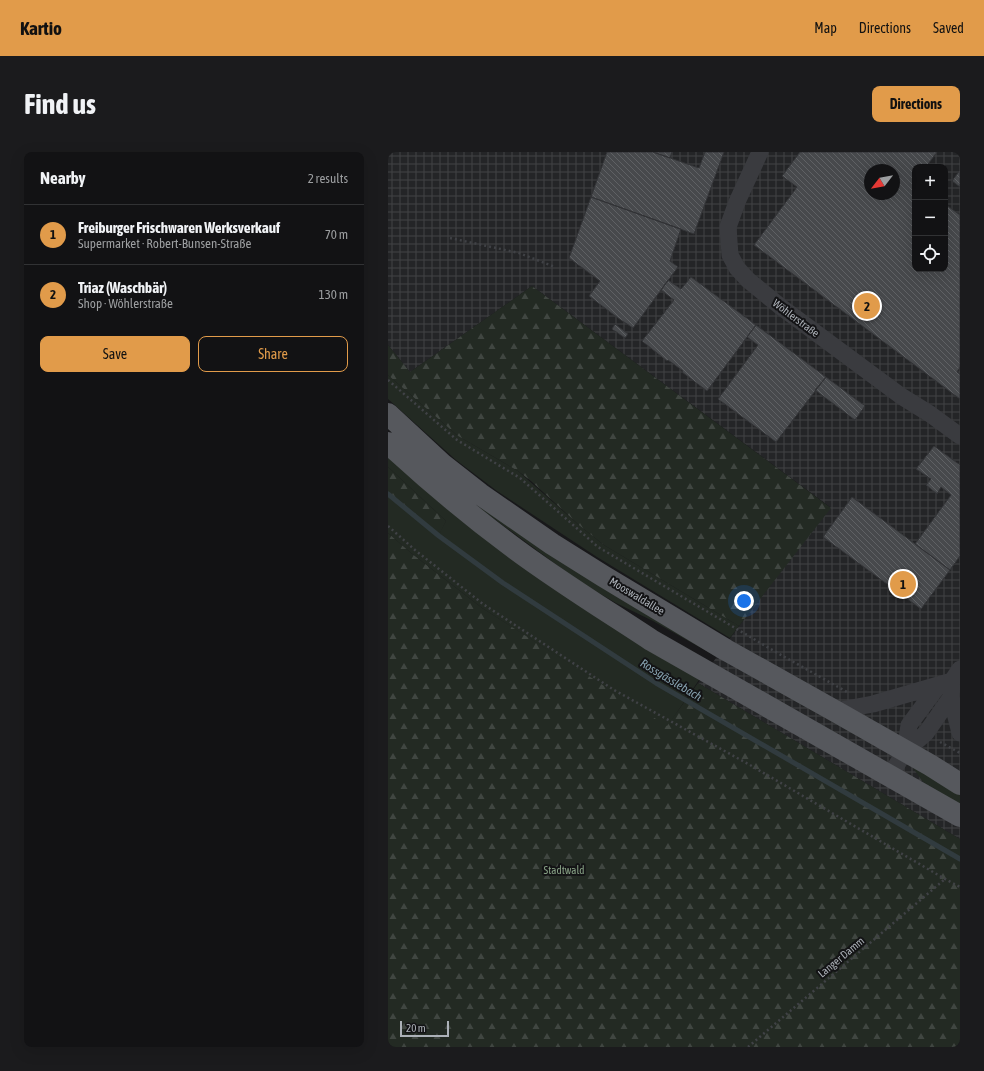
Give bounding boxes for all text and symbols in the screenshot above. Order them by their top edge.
text: Kartio [20,17,62,39]
text: Map [814,20,837,36]
text: Directions [859,20,911,36]
text: Saved [933,20,964,36]
button: Directions [872,86,960,122]
text: Find us [24,88,96,120]
north arrow [864,164,900,200]
map controls [912,164,948,272]
button: + [912,164,948,200]
text: Nearby [40,168,86,188]
text: 2 results [308,171,348,186]
button: − [912,200,948,236]
text: Freiburger Frischwaren Werksverkauf [78,219,280,236]
text: 1 [50,227,56,242]
text: 70 m [325,227,348,242]
text: Supermarket · Robert-Bunsen-Straße [78,236,251,251]
button: locate [912,236,948,272]
text: Triaz (Waschbär) [78,279,167,296]
text: 2 [50,287,56,302]
text: 130 m [319,287,348,302]
pin: 2 [854,291,880,321]
text: Shop · Wöhlerstraße [78,296,173,311]
street label: Wöhlerstraße [771,297,821,339]
button: Save [40,336,190,372]
button: Share [198,336,348,372]
pin: 1 [890,569,916,599]
street label: Mooswaldallee [607,575,667,617]
your location [734,591,754,611]
water label: Rossgässlebach [638,656,705,704]
park label: Stadtwald [544,864,584,876]
street label: Langer Damm [816,934,866,980]
scale bar [400,1019,449,1038]
text: 20 m [406,1022,426,1034]

